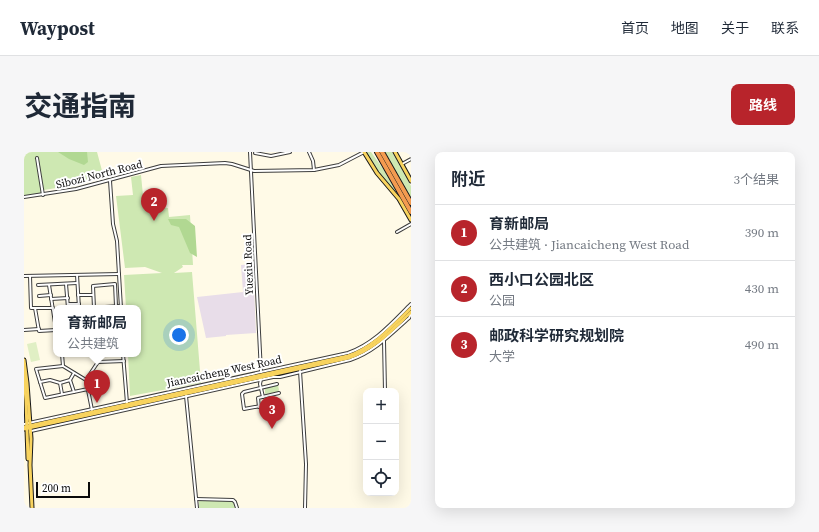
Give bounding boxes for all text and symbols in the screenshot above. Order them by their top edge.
text: Waypost [20,15,95,41]
text: 首页 [621,18,649,38]
text: 地图 [671,18,699,38]
text: 关于 [721,18,749,38]
text: 联系 [771,18,799,38]
button: 路线 [731,84,795,125]
text: 交通指南 [24,87,136,125]
street label: Sibozi North Road [54,156,145,192]
text: 附近 [451,167,485,191]
text: 3个结果 [733,171,779,188]
pin: 2 [141,188,167,221]
text: 育新邮局 [489,213,549,234]
text: 1 [460,224,468,241]
text: 390 m [745,224,779,241]
street label: Yuexiu Road [240,233,257,296]
text: 公共建筑 · Jiancaicheng West Road [489,236,689,253]
text: 西小口公园北区 [489,269,594,290]
text: 2 [460,280,468,297]
text: 430 m [745,280,779,297]
text: 公园 [489,292,515,309]
popup [53,305,141,357]
text: 育新邮局 [67,312,127,333]
your location [169,325,189,345]
text: 邮政科学研究规划院 [489,325,624,346]
text: 公共建筑 [67,335,119,352]
text: 3 [460,336,468,353]
text: 490 m [745,336,779,353]
text: 大学 [489,348,515,365]
street label: Jiancaicheng West Road [164,352,284,391]
pin: 1 [84,370,110,403]
map controls [363,388,399,496]
button: + [363,388,399,424]
pin: 3 [259,396,285,429]
button: − [363,424,399,460]
button: locate [363,460,399,496]
scale bar [36,480,90,499]
text: 200 m [42,481,71,496]

